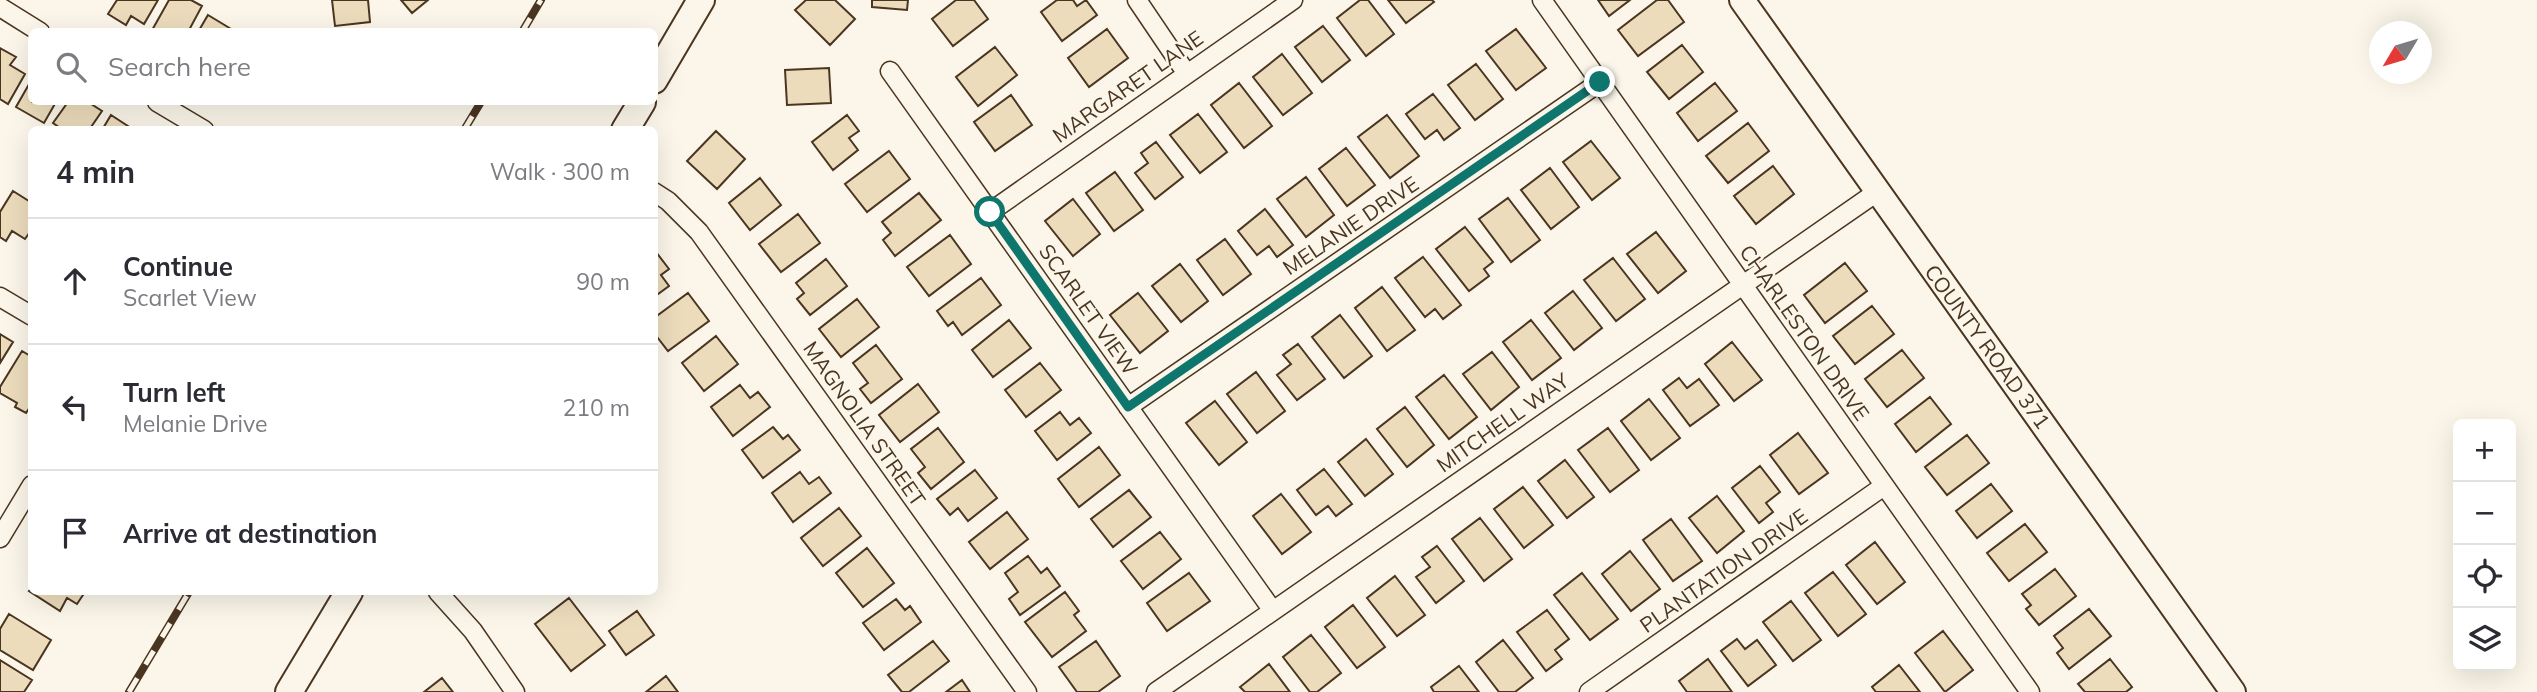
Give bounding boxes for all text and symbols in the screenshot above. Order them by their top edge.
north arrow [2369,21,2432,84]
street label: MARGARET LANE [1047,25,1208,148]
search box [28,28,658,105]
icon: search [52,48,90,86]
text: Search here [108,50,251,83]
route end [1584,66,1615,97]
text: 4 min [56,153,135,191]
text: Walk · 300 m [490,157,630,186]
street label: MELANIE DRIVE [1277,170,1423,280]
route start [974,196,1005,227]
street label: SCARLET VIEW [1034,239,1144,380]
street label: CHARLESTON DRIVE [1734,240,1875,425]
text: Continue [123,250,233,283]
street label: COUNTY ROAD 371 [1919,259,2056,434]
icon: ahead [56,262,94,300]
text: 90 m [576,267,630,296]
text: Scarlet View [123,283,257,312]
street label: MAGNOLIA STREET [798,336,932,511]
street label: MITCHELL WAY [1431,367,1574,477]
text: Turn left [123,376,225,409]
icon: left [56,388,94,426]
text: 210 m [562,393,630,422]
text: Melanie Drive [123,409,268,438]
map controls [2453,419,2516,671]
button: + [2453,419,2516,482]
button: − [2453,482,2516,545]
street label: PLANTATION DRIVE [1635,502,1812,638]
icon: arrive [56,514,94,552]
text: Arrive at destination [123,517,378,550]
button: locate [2453,545,2516,608]
button: layers [2453,608,2516,671]

